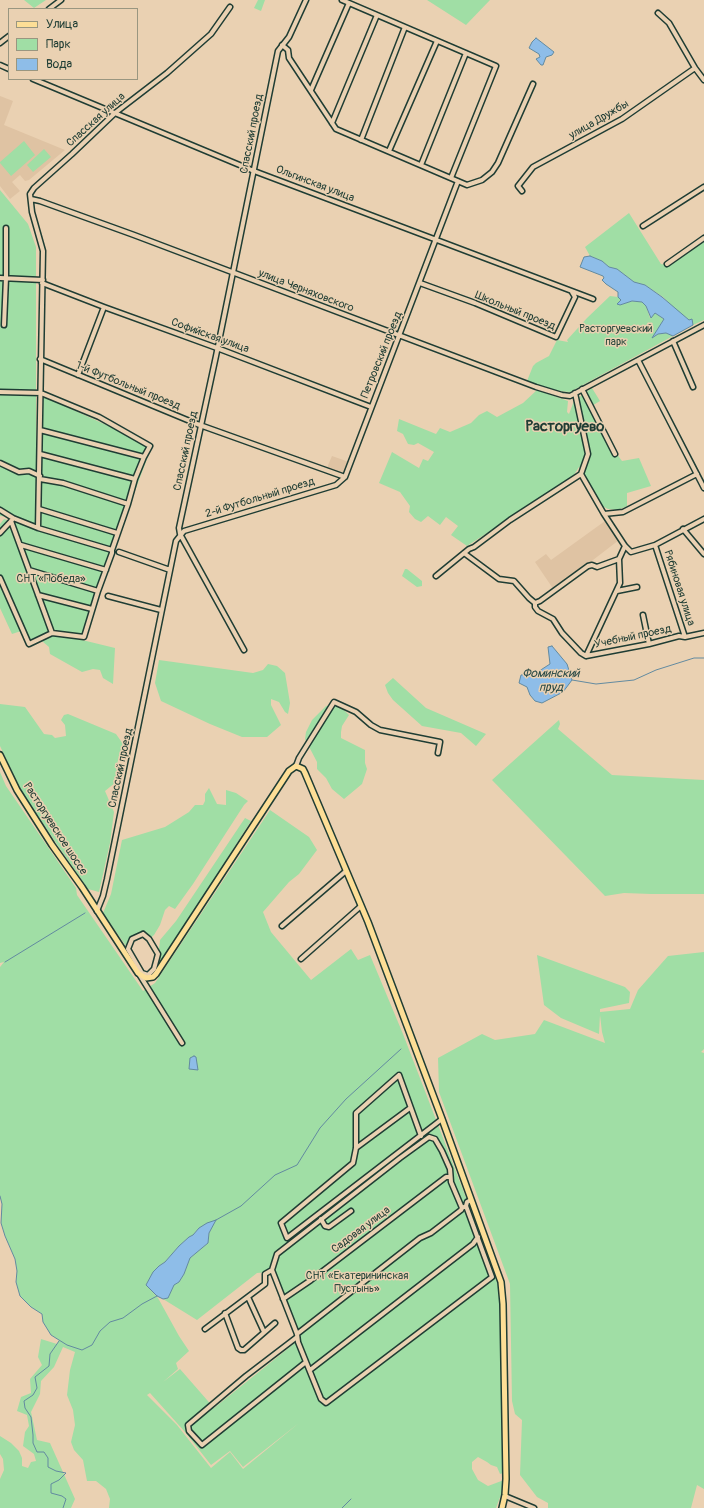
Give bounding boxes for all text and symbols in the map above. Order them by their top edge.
legend [8,8,138,80]
text: Улица [46,17,78,32]
text: Парк [46,37,71,52]
text: Вода [46,57,72,72]
street label: Спасская улица [64,90,128,150]
street label: Спасский проезд [238,93,266,175]
street label: улица Дружбы [567,98,631,142]
street label: Ольгинская улица [274,163,356,205]
street label: улица Черняховского [256,267,356,315]
street label: Школьный проезд [473,289,557,333]
street label: Петровский проезд [359,310,405,400]
street label: Софийская улица [169,316,251,356]
park label: Расторгуевский парк [579,322,653,348]
street label: 1-й Футбольный проезд [74,359,182,413]
street label: Спасский проезд [171,410,201,492]
district label: Расторгуево [526,418,604,436]
street label: 2-й Футбольный проезд [204,475,316,521]
street label: Рябиновая улица [661,549,697,627]
park label: СНТ «Победа» [16,572,86,586]
street label: Учебный проезд [593,622,673,652]
water label: Фоминский пруд [522,667,580,695]
street label: Спасский проезд [106,727,136,809]
street label: Расторгуевское шоссе [20,780,90,878]
street label: Садовая улица [329,1204,393,1256]
park label: СНТ «Екатерининская Пустынь» [306,1269,408,1295]

